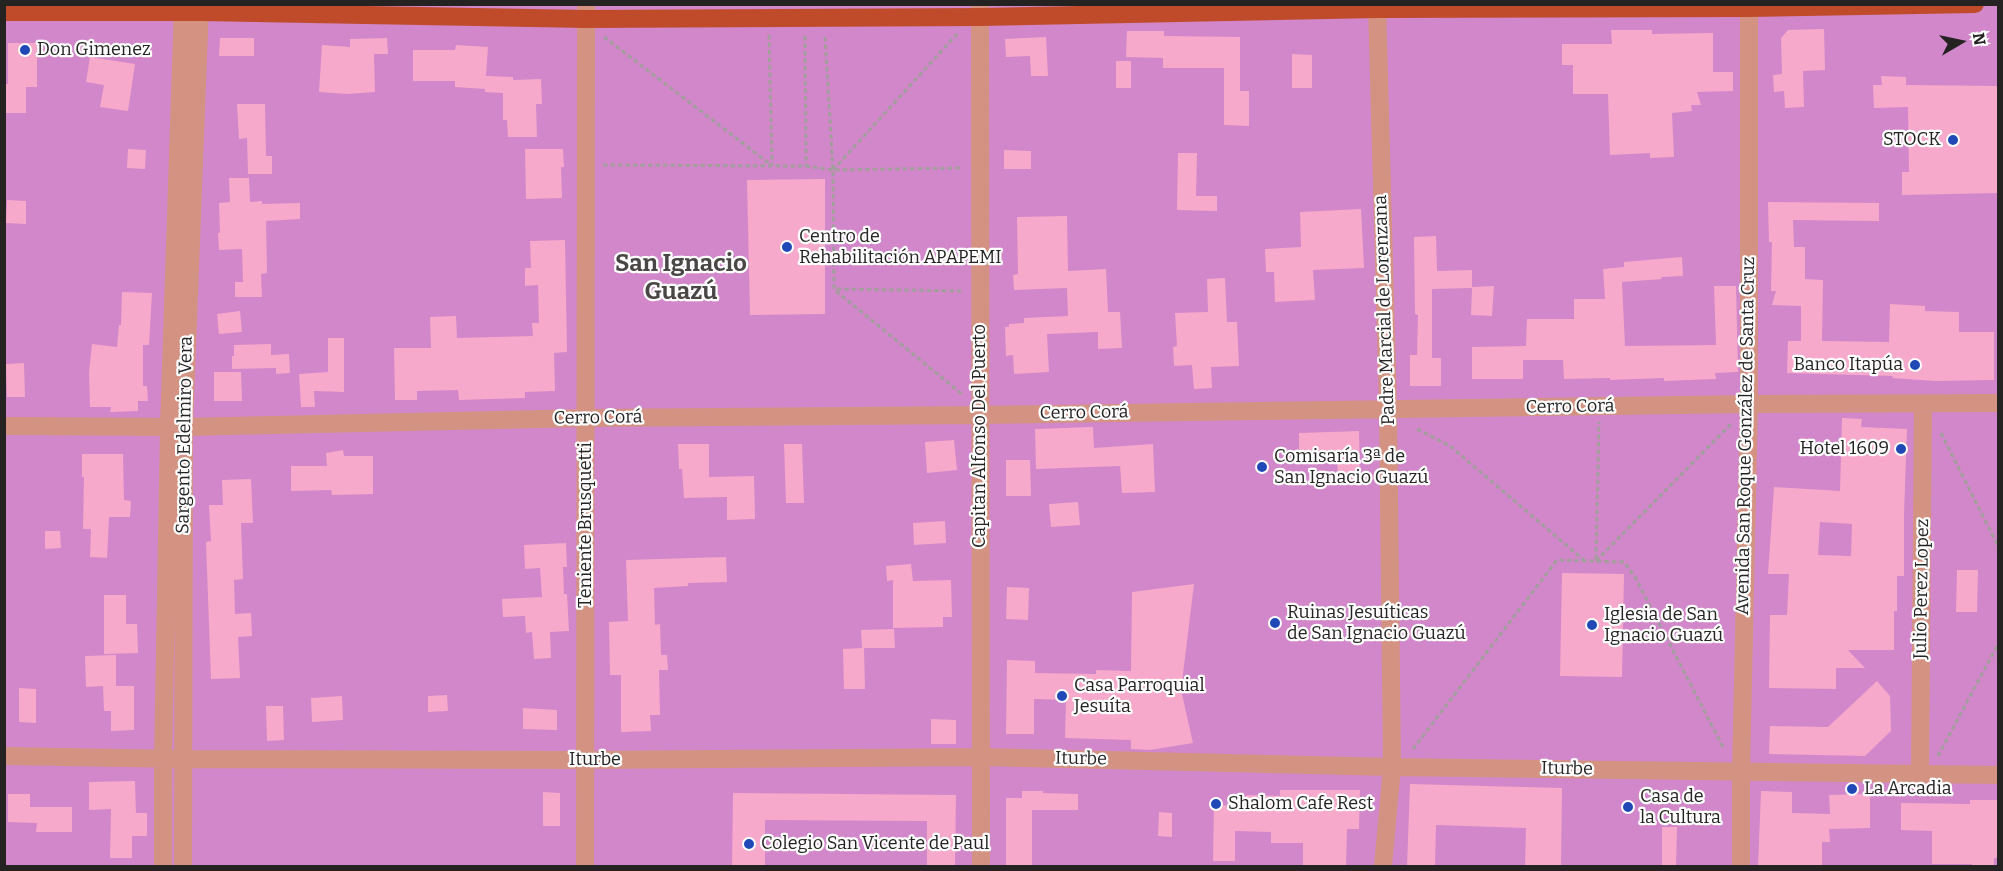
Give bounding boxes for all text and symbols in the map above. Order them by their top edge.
north arrow [1931,12,1991,72]
text: N [1969,32,1990,47]
place label: Don Gimenez [37,39,151,61]
marker: Don Gimenez [18,43,32,57]
place label: STOCK [1883,129,1941,151]
marker: STOCK [1946,133,1960,147]
street label: Padre Marcial de Lorenzana [1370,195,1400,425]
place label: Centro de Rehabilitación APAPEMI [799,226,1002,268]
marker: Centro de Rehabilitación APAPEMI [780,240,794,254]
district label: San Ignacio Guazú [615,250,747,306]
street label: Avenida San Roque González de Santa Cruz [1732,257,1760,615]
street label: Capitan Alfonso Del Puerto [969,324,991,548]
street label: Sargento Edelmiro Vera [172,336,198,534]
place label: Banco Itapúa [1793,354,1903,376]
marker: Banco Itapúa [1908,358,1922,372]
street label: Cerro Corá [1525,395,1615,419]
street label: Cerro Corá [1039,401,1129,425]
street label: Cerro Corá [553,406,643,430]
place label: Hotel 1609 [1800,438,1889,460]
street label: Teniente Brusquetti [575,442,597,608]
marker: Hotel 1609 [1894,442,1908,456]
place label: Comisaría 3ª de San Ignacio Guazú [1274,446,1428,488]
marker: Comisaría 3ª de San Ignacio Guazú [1255,460,1269,474]
street label: Julio Perez Lopez [1910,519,1934,659]
place label: Ruinas Jesuíticas de San Ignacio Guazú [1287,602,1466,644]
place label: Iglesia de San Ignacio Guazú [1604,604,1723,646]
marker: Ruinas Jesuíticas de San Ignacio Guazú [1268,616,1282,630]
marker: Iglesia de San Ignacio Guazú [1585,618,1599,632]
place label: Casa Parroquial Jesuíta [1074,675,1205,718]
marker: Casa Parroquial Jesuíta [1055,689,1069,703]
street label: Iturbe [1055,748,1107,770]
street label: Iturbe [569,749,621,771]
street label: Iturbe [1541,758,1593,780]
place label: La Arcadia [1864,778,1951,800]
marker: La Arcadia [1845,782,1859,796]
place label: Casa de la Cultura [1640,786,1721,828]
place label: Shalom Cafe Rest [1228,793,1373,815]
marker: Shalom Cafe Rest [1209,797,1223,811]
marker: Casa de la Cultura [1621,800,1635,814]
place label: Colegio San Vicente de Paul [761,833,989,855]
marker: Colegio San Vicente de Paul [742,837,756,851]

